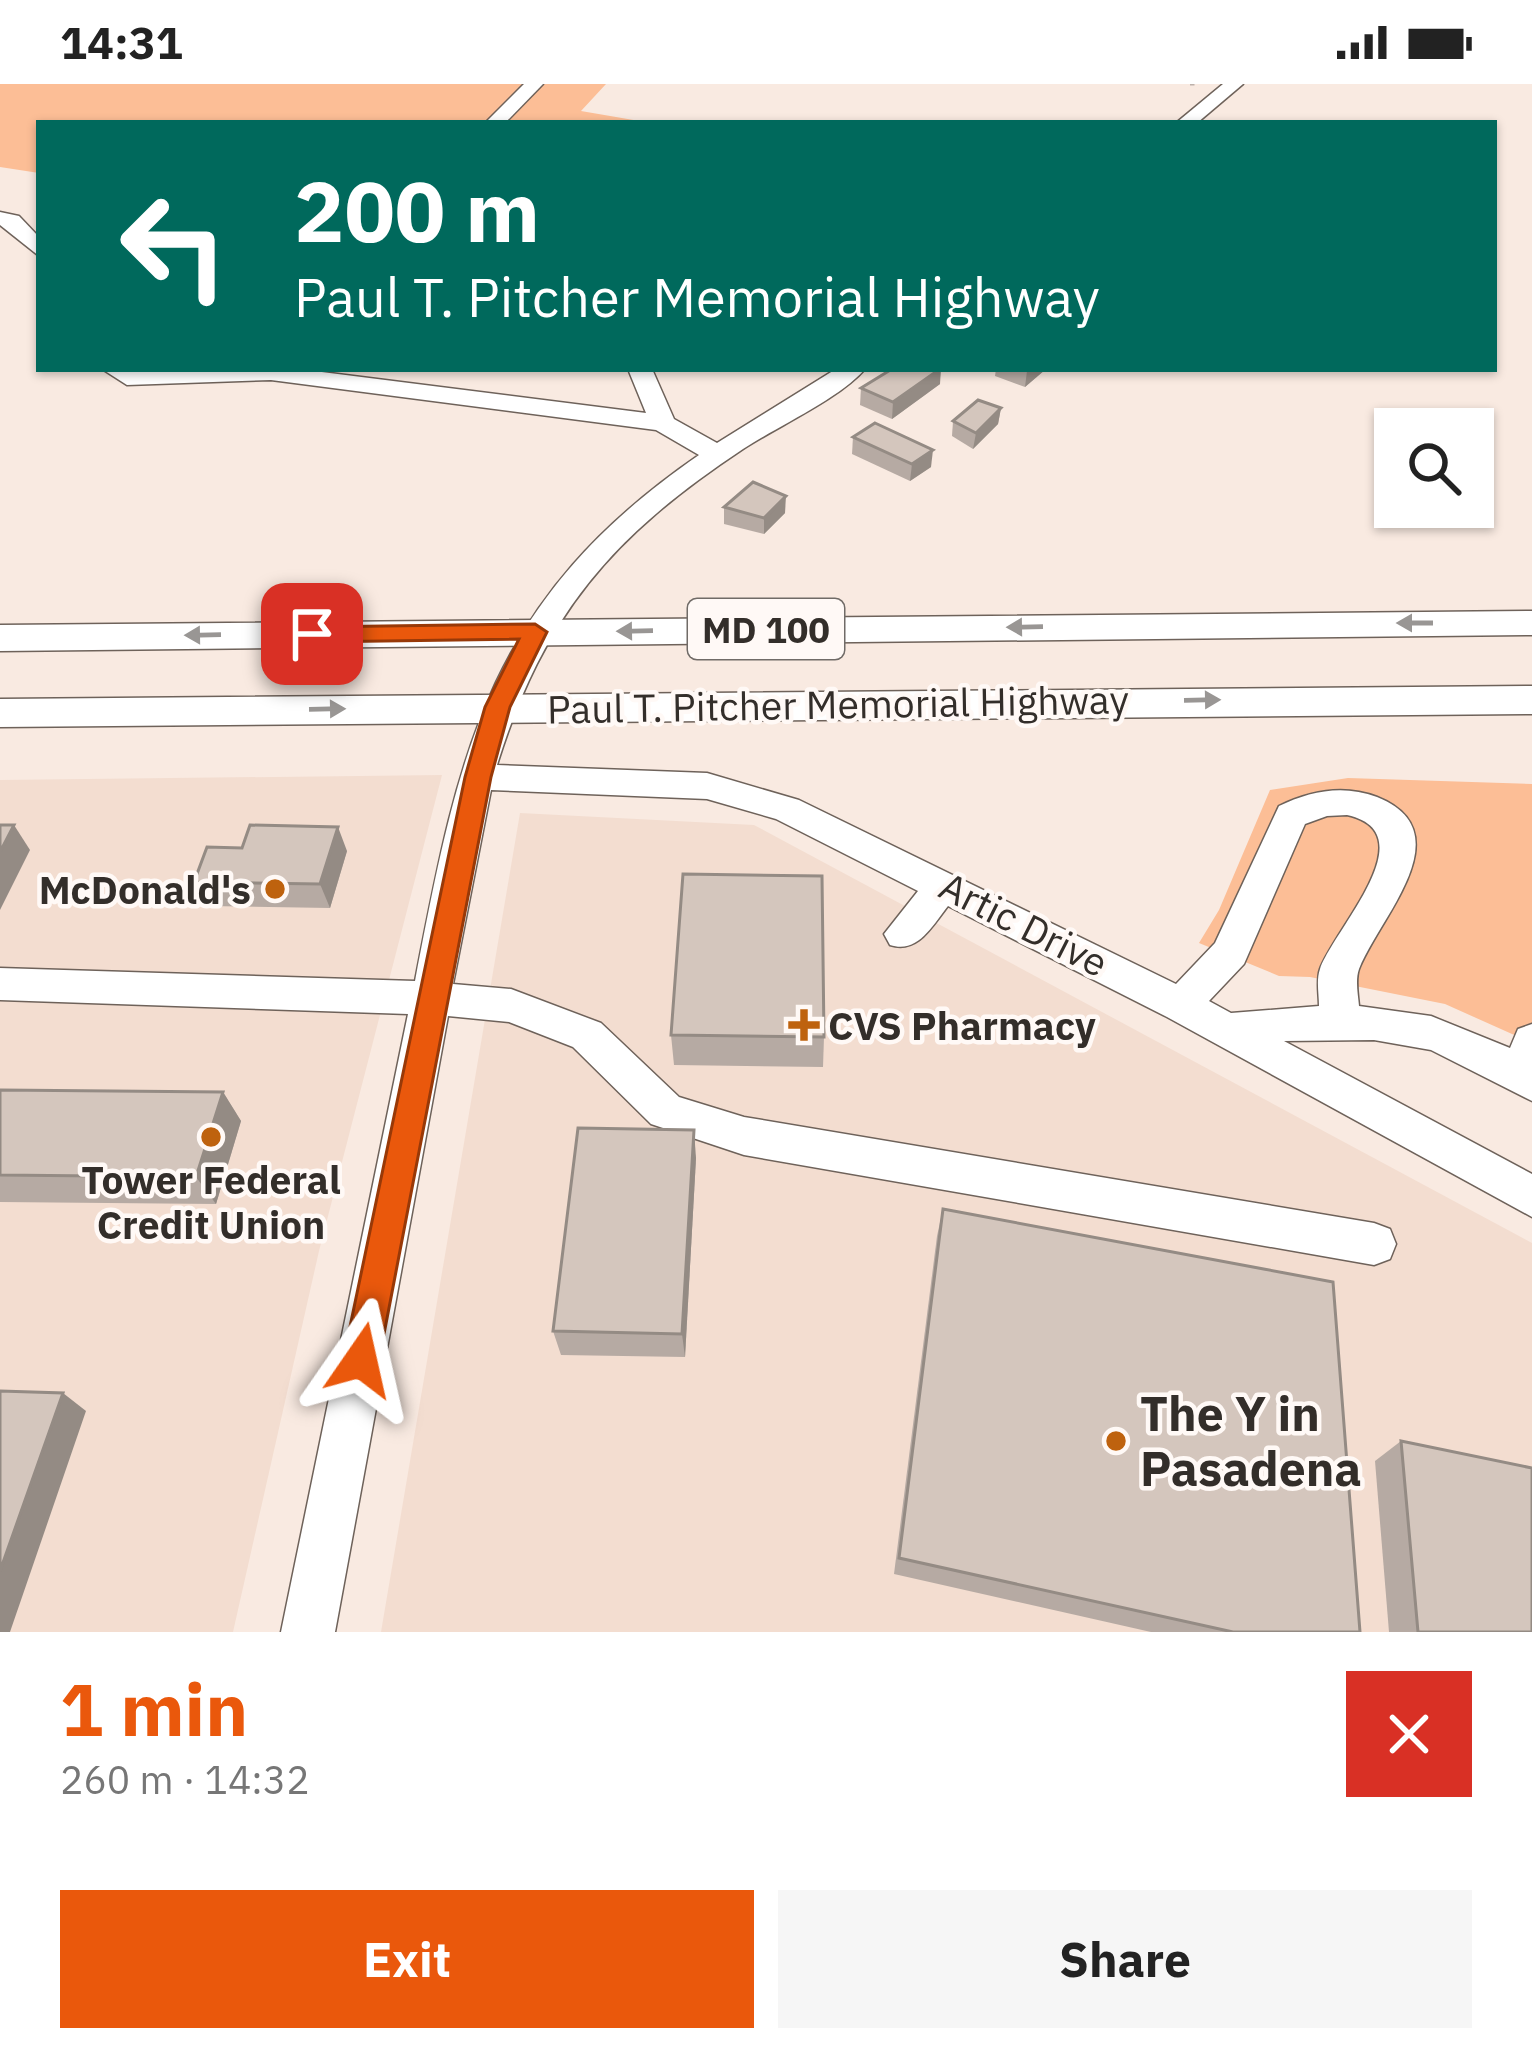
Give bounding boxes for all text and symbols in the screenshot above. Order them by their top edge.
text: 14:31 [60,13,183,71]
text: 200 m [294,156,540,265]
icon: left [96,168,252,324]
text: Paul T. Pitcher Memorial Highway [294,262,1100,332]
map controls [1374,408,1494,528]
button: search [1374,408,1494,528]
pin [261,583,363,685]
road number: MD 100 [688,599,844,659]
icon: arrive [279,601,345,667]
one-way arrow [1395,613,1433,633]
one-way arrow [1005,617,1043,637]
one-way arrow [615,621,653,640]
one-way arrow [183,626,221,645]
street label: Paul T. Pitcher Memorial Highway [547,673,1129,735]
one-way arrow [1184,691,1222,710]
one-way arrow [309,699,347,719]
street label: Artic Drive [931,860,1117,988]
place label: McDonald's [39,864,251,915]
marker: McDonald's [262,876,288,902]
place label: CVS Pharmacy [828,1000,1096,1051]
marker: CVS Pharmacy [791,1012,817,1038]
marker: Tower Federal Credit Union [198,1124,224,1150]
place label: Tower Federal Credit Union [81,1154,341,1250]
position arrow [298,1297,424,1423]
place label: The Y in Pasadena [1140,1382,1362,1499]
marker: The Y in Pasadena [1103,1428,1129,1454]
text: 1 min [60,1662,248,1756]
button: close [1346,1671,1472,1797]
text: 260 m · 14:32 [60,1754,310,1805]
button: Exit [60,1890,754,2028]
button: Share [778,1890,1472,2028]

